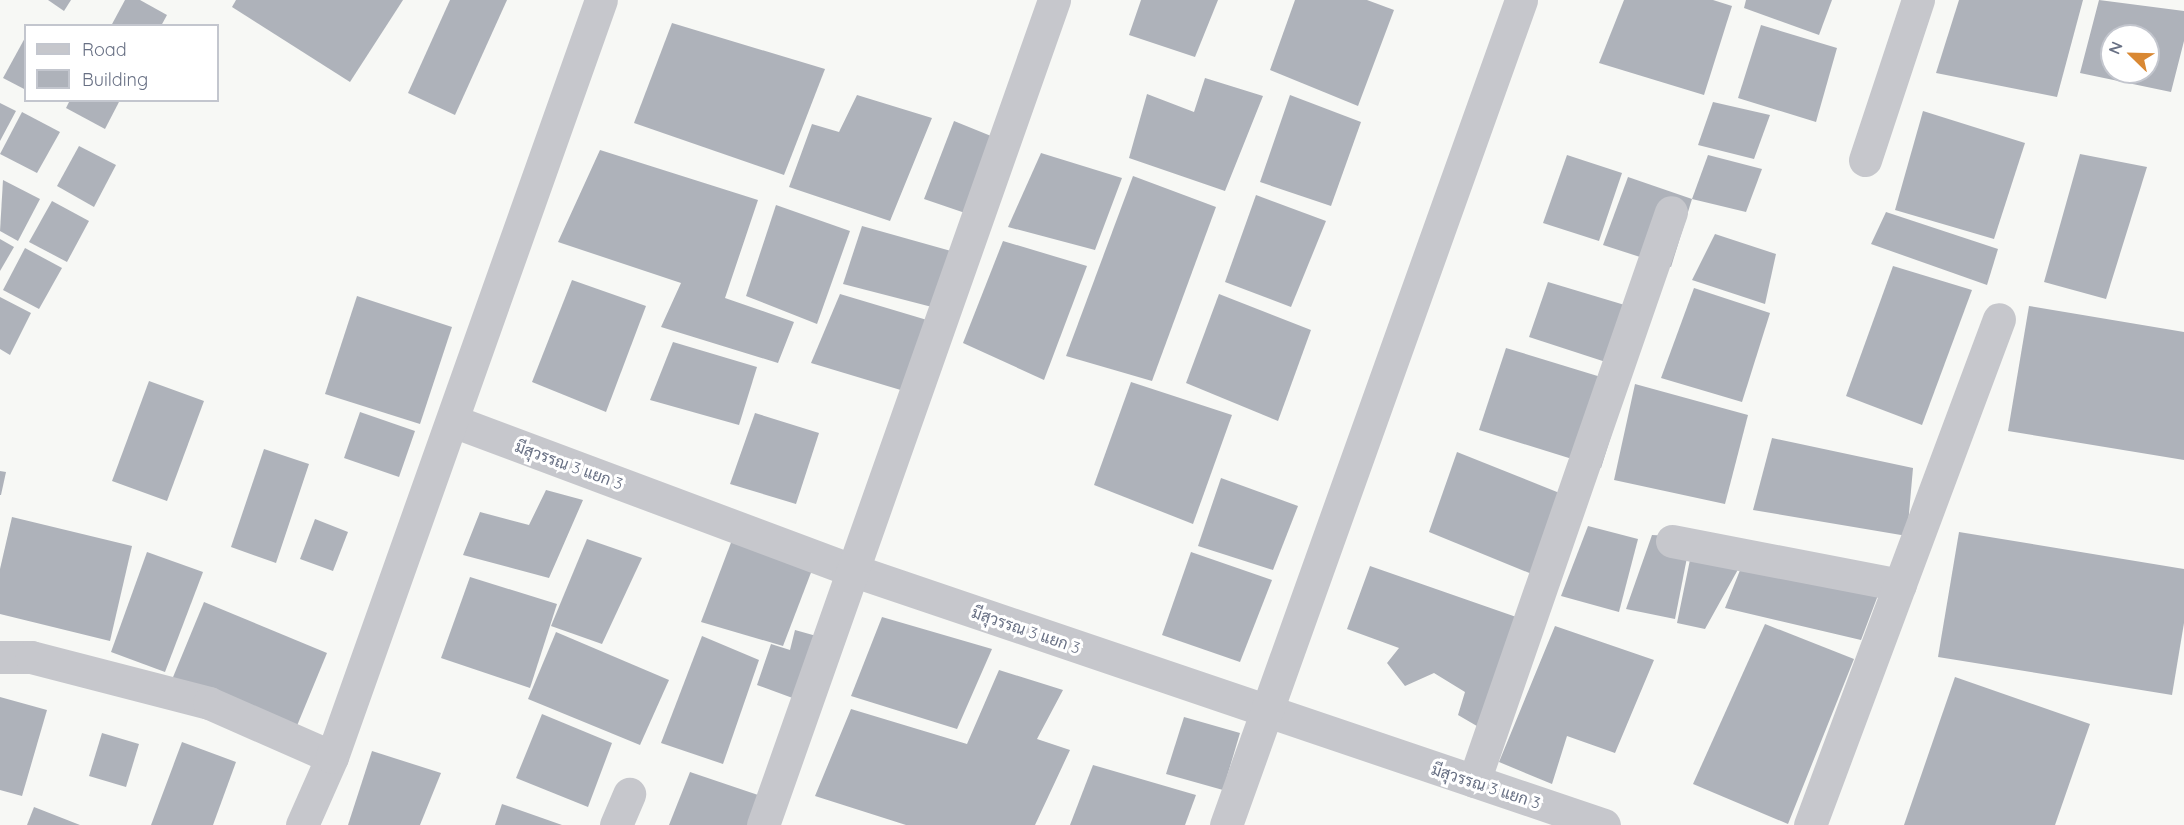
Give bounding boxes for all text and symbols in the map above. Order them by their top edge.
legend [24,24,219,102]
north arrow [2100,24,2160,84]
text: Road [82,38,127,61]
text: N [2104,38,2127,57]
text: Building [82,68,148,91]
street label: มีสุวรรณ 3 แยก 3 [512,437,626,493]
street label: มีสุวรรณ 3 แยก 3 [969,602,1083,658]
street label: มีสุวรรณ 3 แยก 3 [1429,759,1543,813]

